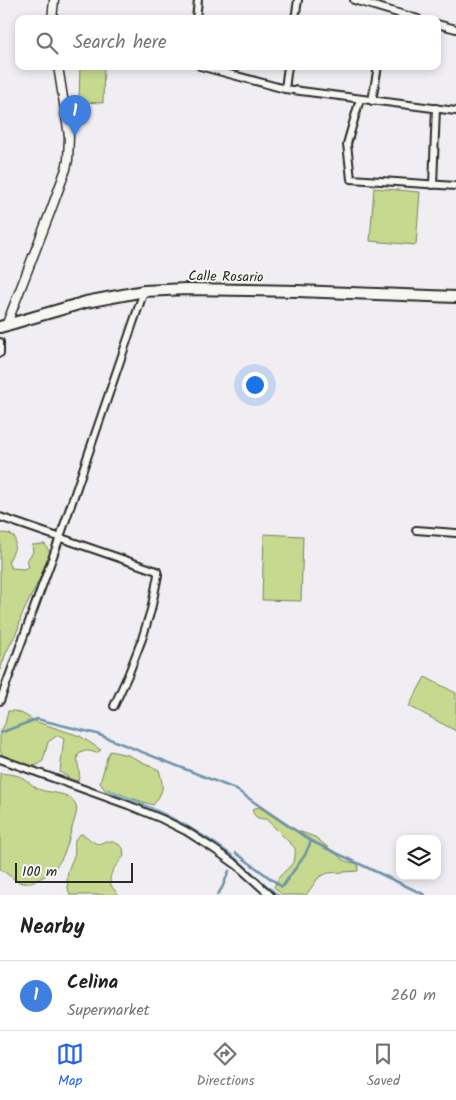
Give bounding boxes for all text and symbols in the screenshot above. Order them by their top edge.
search box [15,15,441,70]
text: Search here [73,28,167,58]
icon: search [33,29,61,57]
pin: 1 [59,95,91,136]
street label: Calle Rosario [188,265,264,289]
your location [242,372,268,398]
map controls [396,835,441,880]
button: layers [396,835,441,880]
scale bar [15,860,132,883]
text: 100 m [22,861,57,883]
text: Nearby [20,911,85,944]
text: Celina [67,968,118,998]
text: 1 [34,983,38,1008]
text: 260 m [391,983,436,1008]
text: Supermarket [67,998,150,1023]
tab: Map [56,1040,84,1092]
tab: Directions [196,1040,254,1092]
tab: Saved [367,1040,400,1092]

